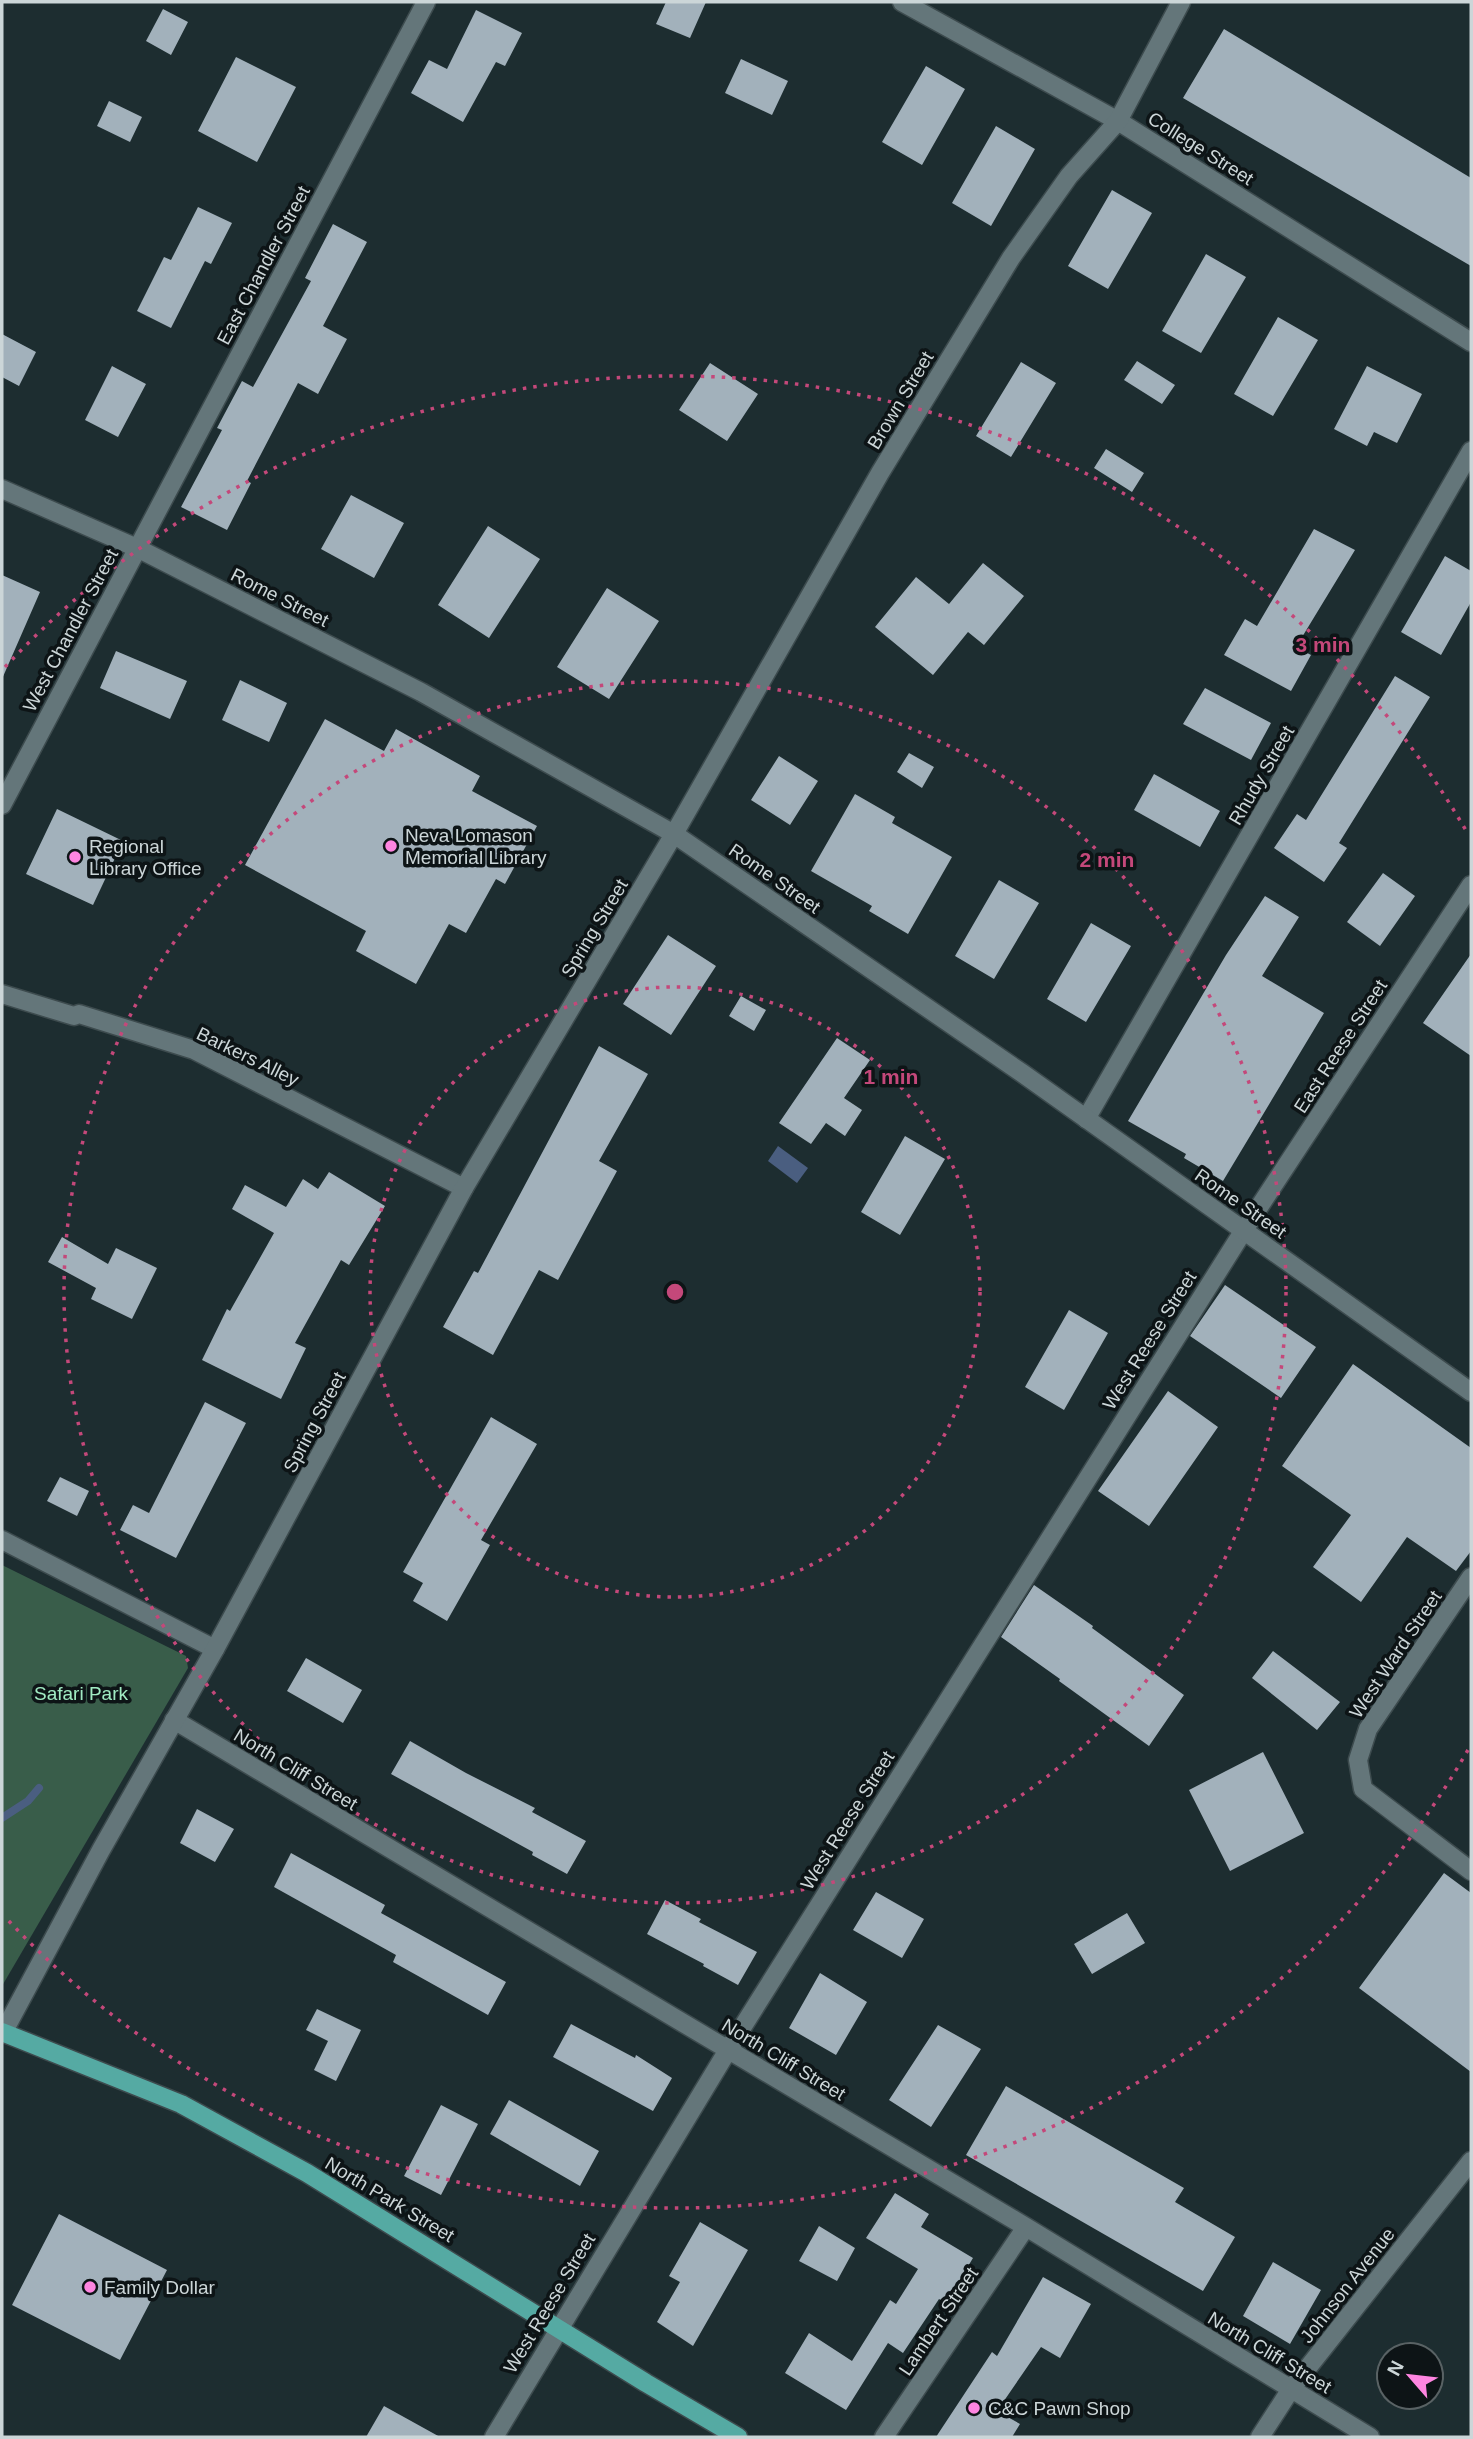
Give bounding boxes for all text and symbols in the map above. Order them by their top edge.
street label: College Street [1144,108,1258,190]
street label: East Chandler Street [213,182,314,348]
street label: Brown Street [863,347,938,453]
street label: West Chandler Street [19,545,123,715]
street label: Rome Street [227,564,333,631]
text: 3 min [1296,633,1350,656]
street label: Rhudy Street [1225,721,1299,829]
place label: Neva Lomason Memorial Library [405,825,547,868]
place label: Regional Library Office [89,836,202,879]
marker: Neva Lomason Memorial Library [383,838,399,854]
street label: Rome Street [725,839,825,918]
text: 2 min [1080,848,1134,871]
marker: Regional Library Office [67,849,83,865]
street label: Spring Street [557,875,632,981]
street label: East Reese Street [1290,975,1392,1117]
street label: Barkers Alley [193,1023,303,1090]
text: 1 min [864,1065,918,1088]
street label: Rome Street [1191,1164,1291,1243]
street label: West Reese Street [1098,1267,1201,1413]
centre of rings [663,1280,687,1304]
street label: Spring Street [279,1368,350,1476]
street label: West Ward Street [1345,1586,1446,1722]
park label: Safari Park [34,1683,128,1704]
street label: North Cliff Street [230,1724,362,1815]
street label: West Reese Street [796,1747,899,1893]
street label: North Cliff Street [718,2014,850,2105]
street label: North Park Street [321,2153,459,2247]
street label: Johnson Avenue [1296,2224,1399,2347]
street label: West Reese Street [499,2229,600,2377]
street label: Lambert Street [895,2263,983,2379]
place label: Family Dollar [104,2277,216,2298]
marker: Family Dollar [82,2279,98,2295]
street label: North Cliff Street [1204,2307,1336,2398]
north arrow [1375,2341,1445,2411]
text: N [1383,2357,1408,2379]
place label: C&C Pawn Shop [988,2398,1131,2419]
marker: C&C Pawn Shop [966,2400,982,2416]

